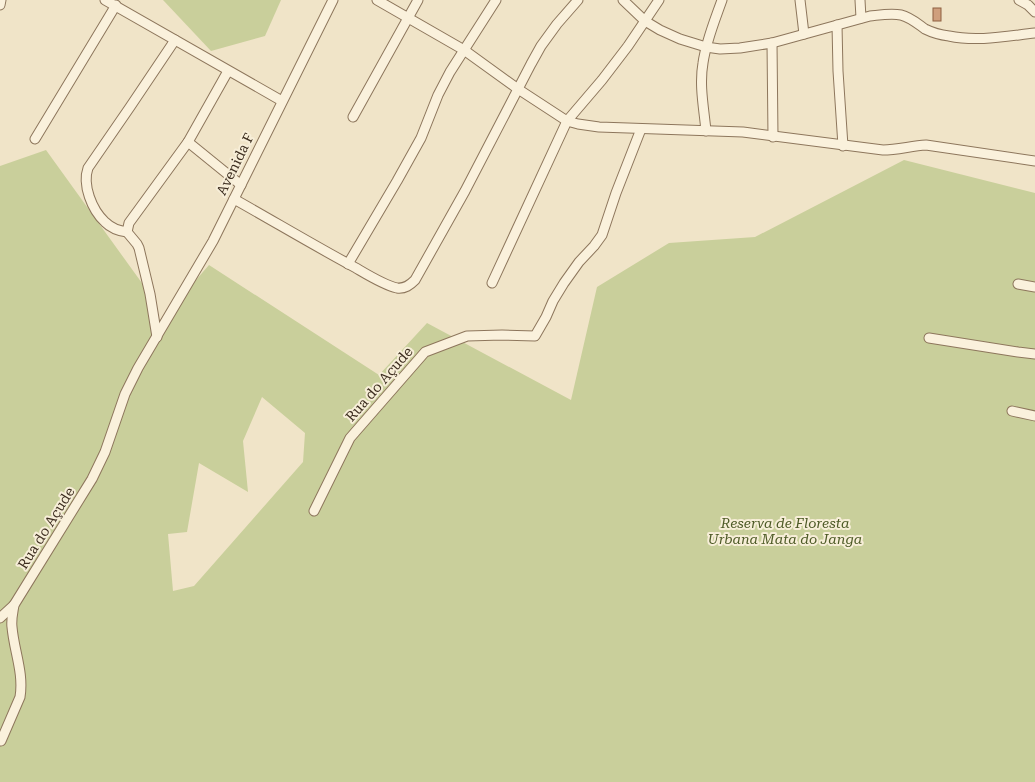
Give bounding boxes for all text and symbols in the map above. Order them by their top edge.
street label: Avenida F [213,130,257,198]
street label: Rua do Açude [342,343,416,425]
street label: Rua do Açude [14,484,78,572]
park label: Reserva de Floresta Urbana Mata do Janga [708,515,862,547]

